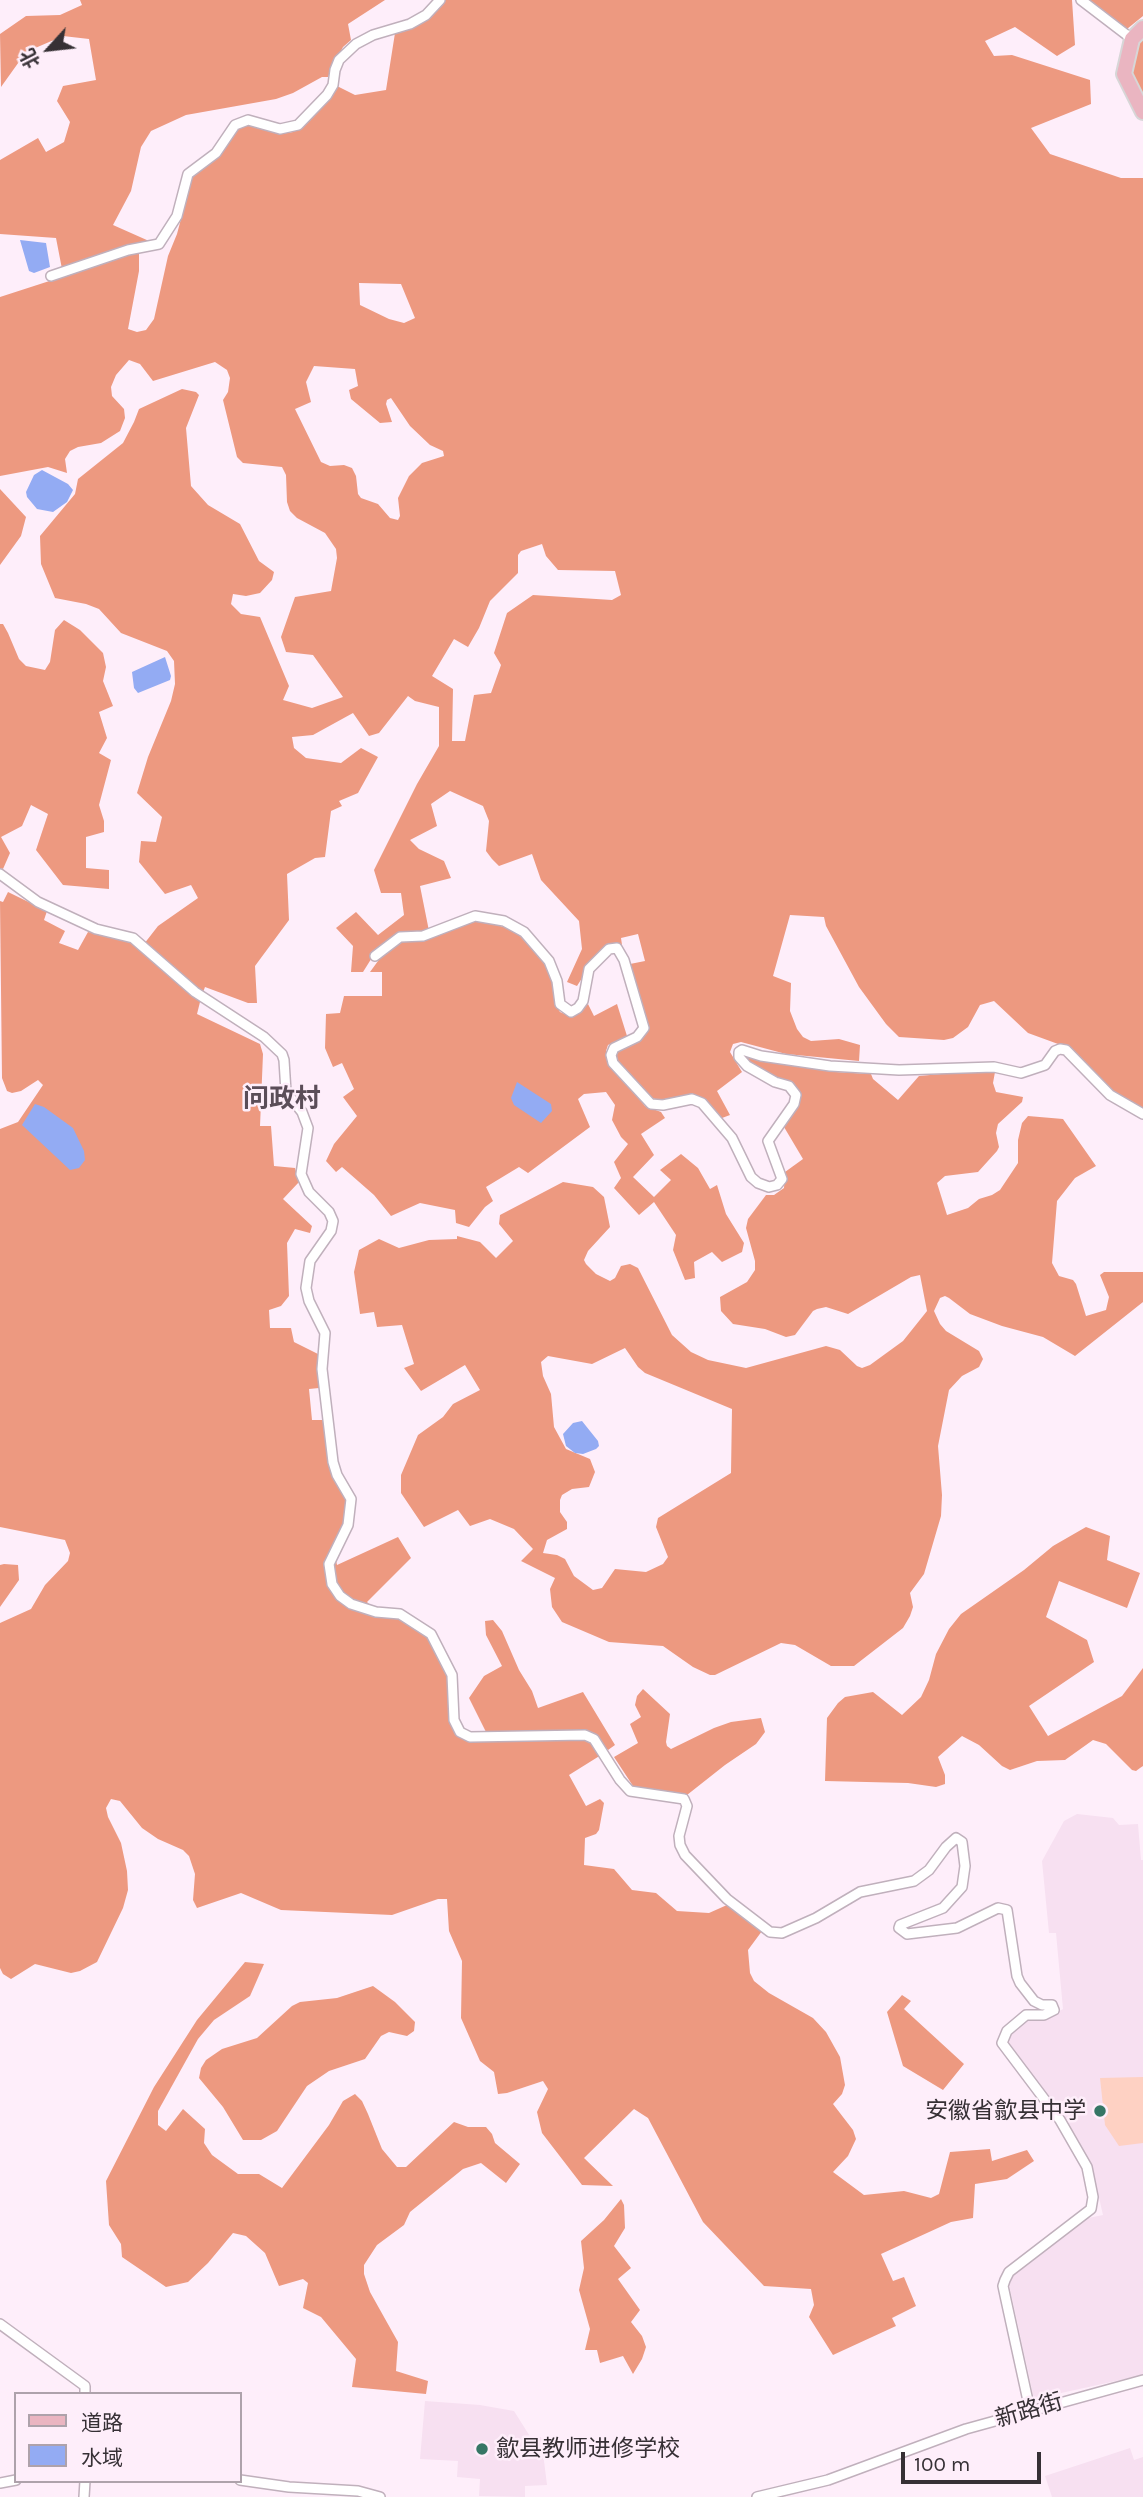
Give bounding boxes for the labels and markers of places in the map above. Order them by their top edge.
place label: 安徽省歙县中学 [925,2097,1086,2125]
marker: 安徽省歙县中学 [1092,2103,1108,2119]
place label: 歙县教师进修学校 [496,2435,680,2463]
marker: 歙县教师进修学校 [474,2441,490,2457]

